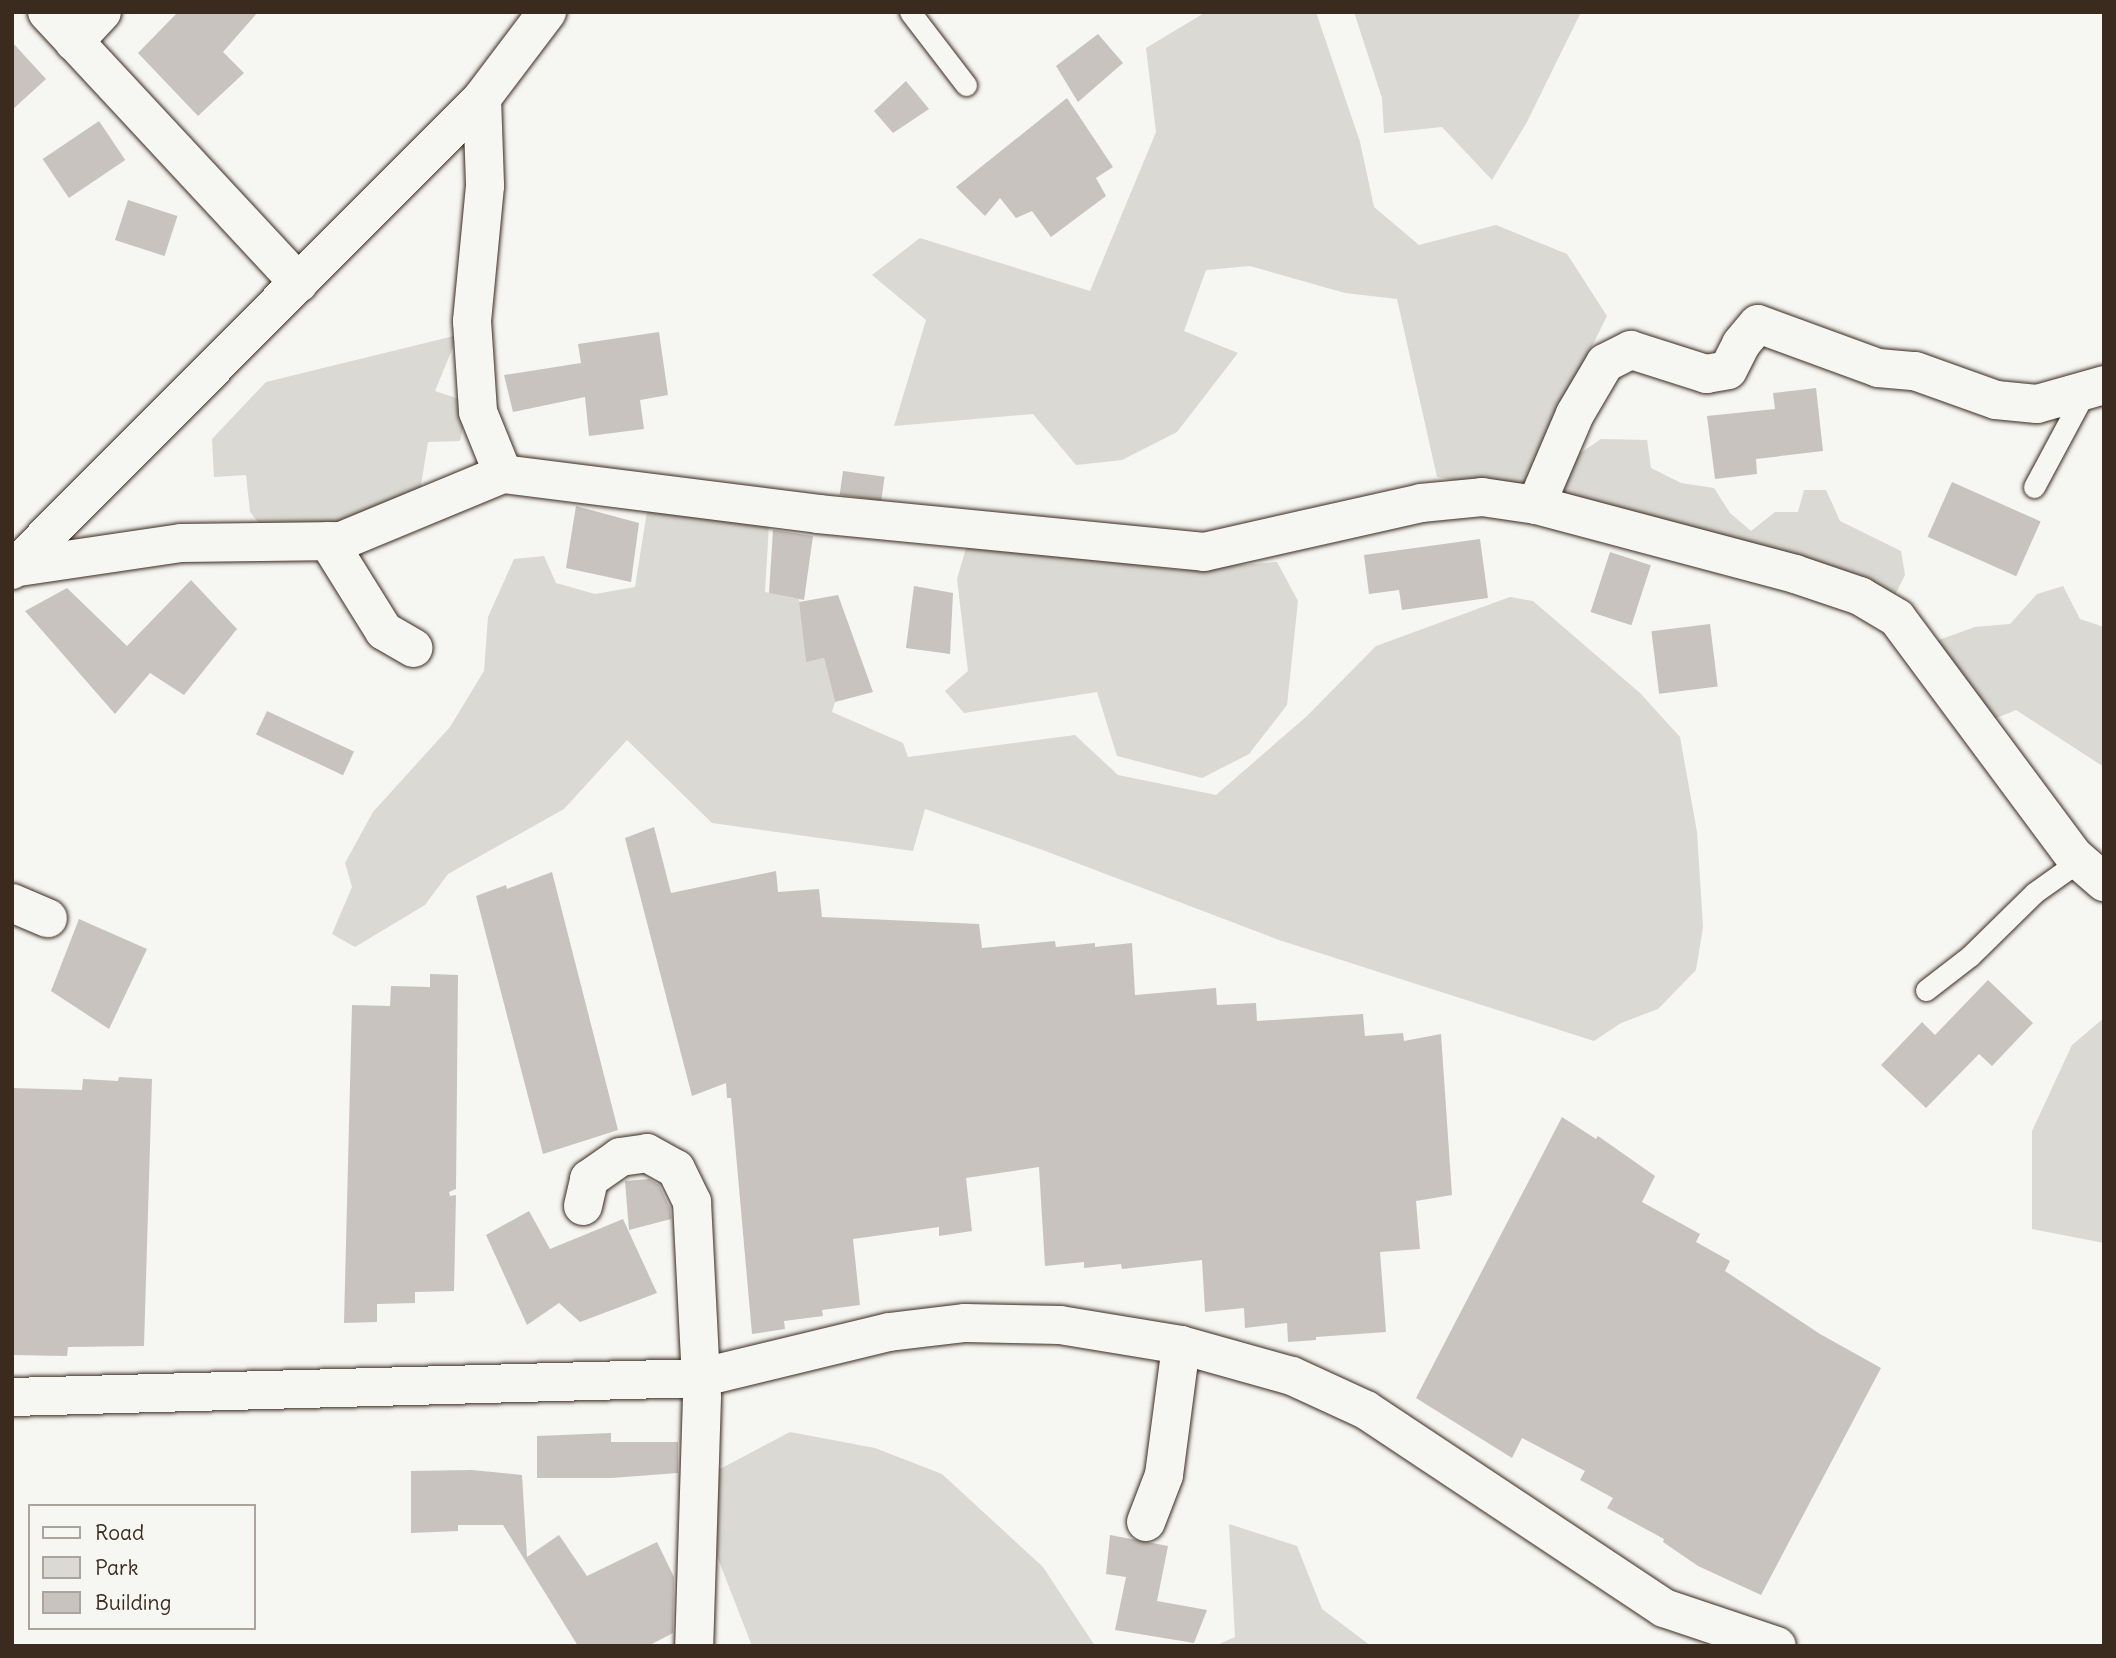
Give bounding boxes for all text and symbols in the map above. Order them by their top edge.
legend [28,1504,256,1630]
text: Road [95,1519,144,1546]
text: Park [95,1554,138,1581]
text: Building [95,1589,171,1616]

